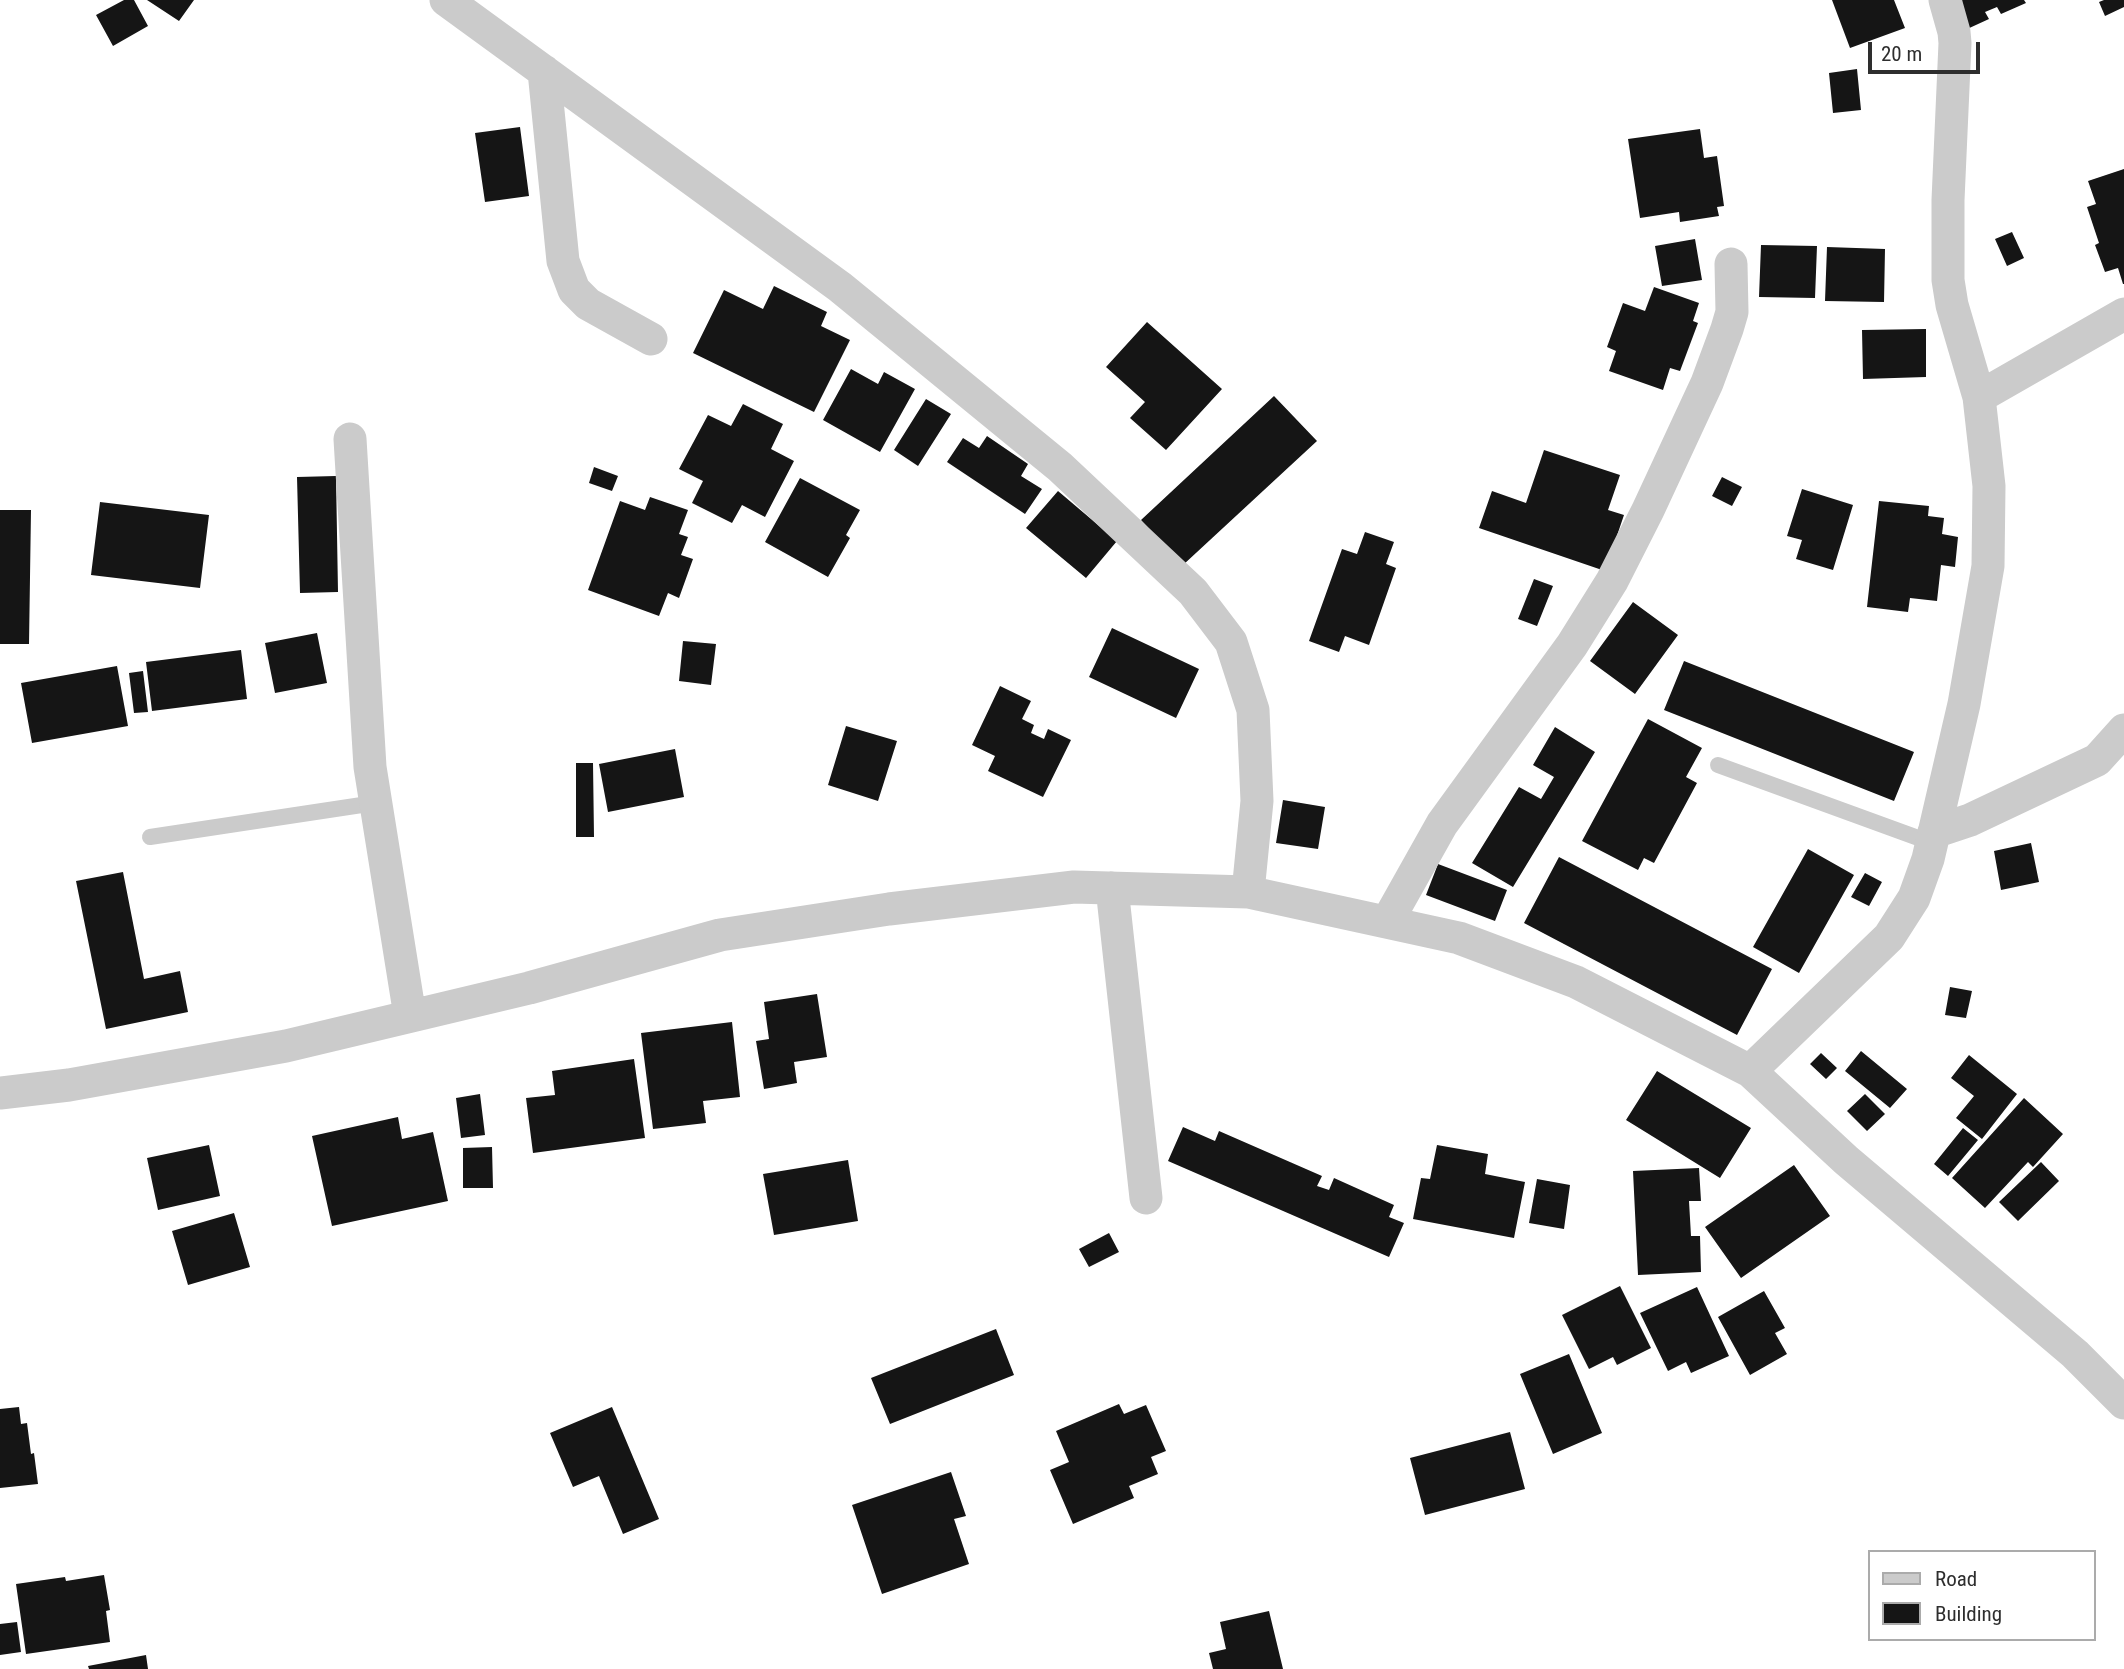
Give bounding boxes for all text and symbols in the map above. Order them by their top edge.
scale bar [1872,28,1984,72]
text: 20 m [1881,42,1922,66]
legend [1868,1550,2096,1641]
text: Road [1935,1567,1977,1591]
text: Building [1935,1602,2002,1626]

